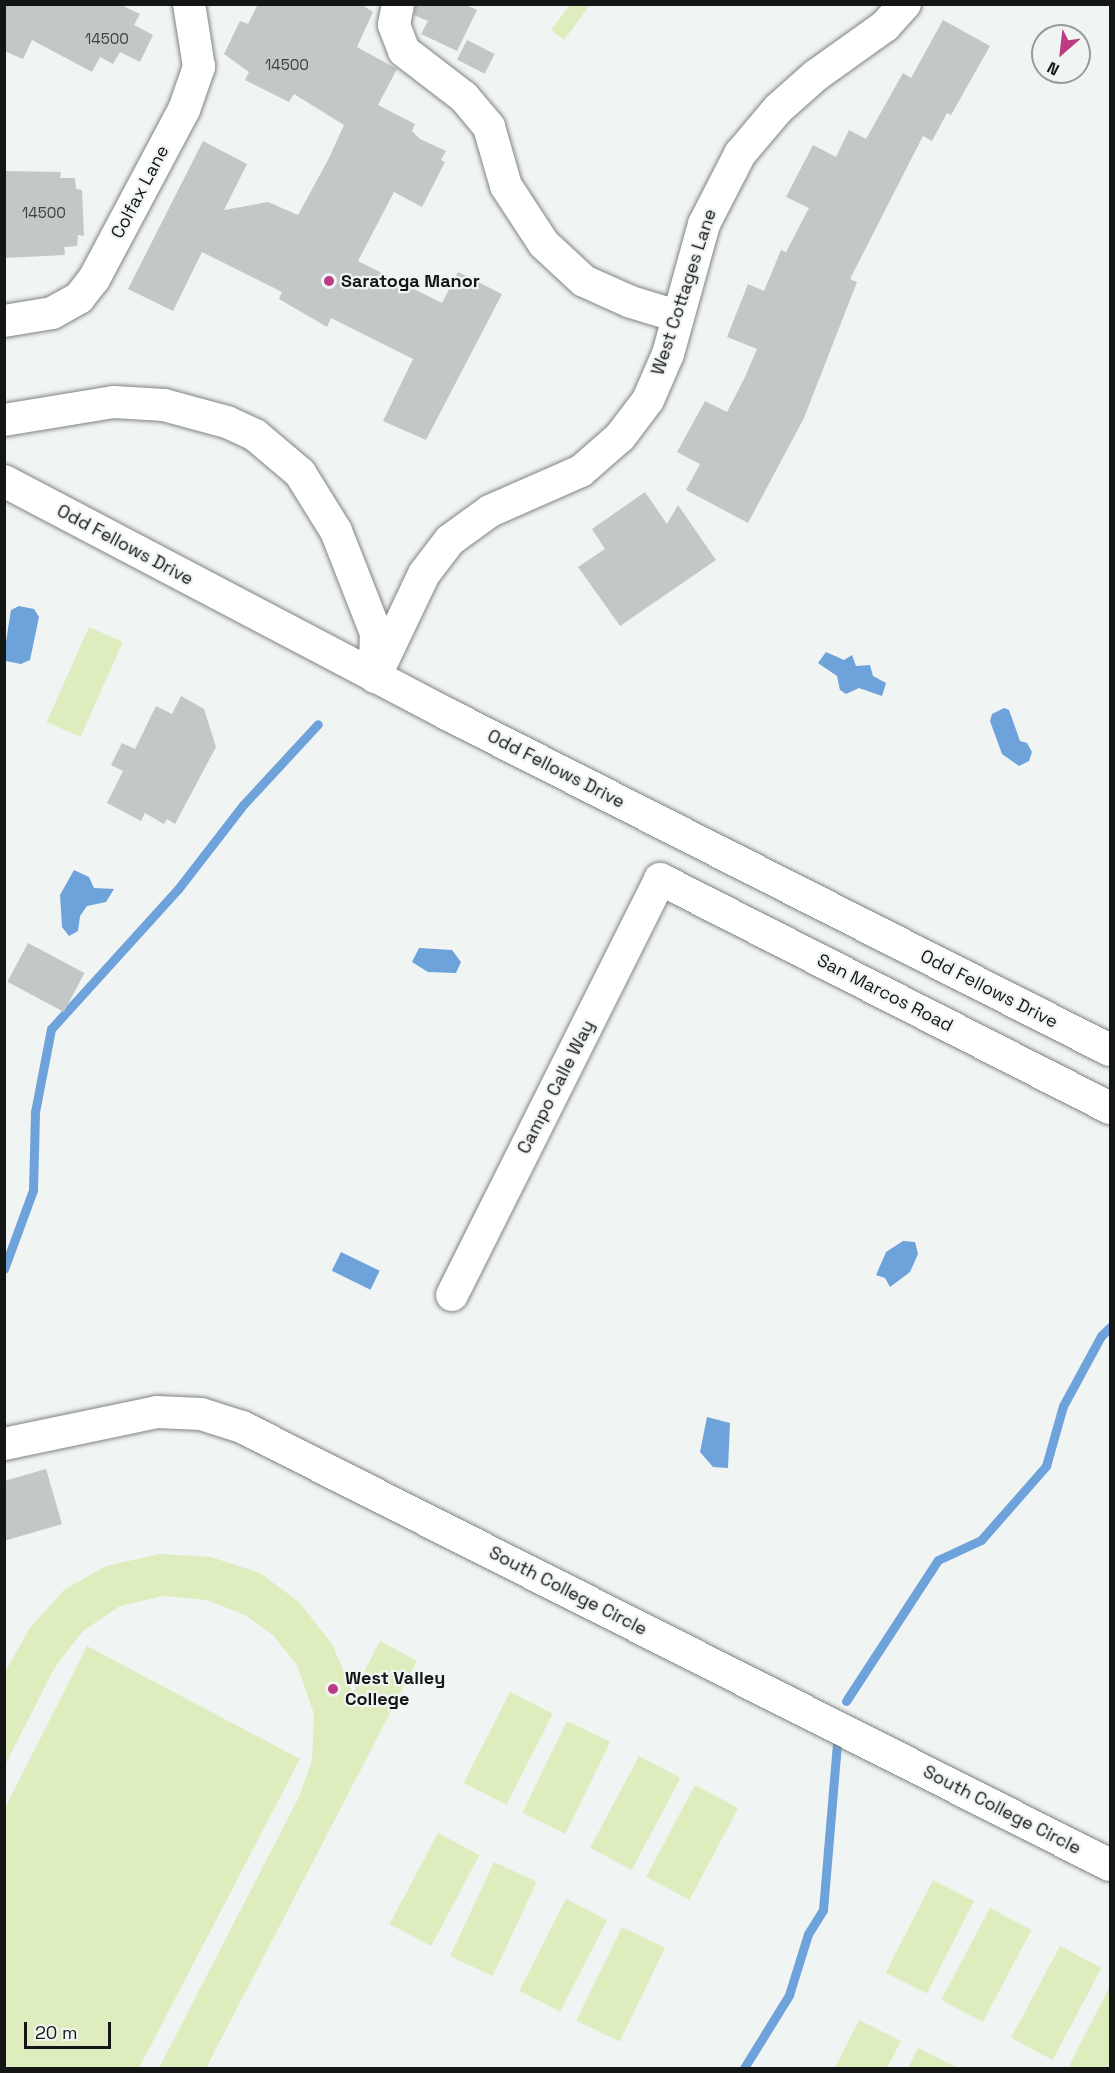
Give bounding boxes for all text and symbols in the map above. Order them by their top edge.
north arrow [1031,24,1091,84]
house number: 14500 [85,30,129,48]
house number: 14500 [265,56,309,74]
text: N [1044,57,1063,80]
street label: Colfax Lane [106,142,174,242]
house number: 14500 [22,204,66,222]
street label: West Cottages Lane [647,206,721,378]
place label: Saratoga Manor [341,270,480,292]
marker: Saratoga Manor [322,274,336,288]
street label: Odd Fellows Drive [53,500,197,590]
street label: Odd Fellows Drive [484,725,628,813]
street label: Odd Fellows Drive [917,945,1061,1033]
street label: San Marcos Road [813,949,957,1037]
street label: Campo Calle Way [513,1016,599,1158]
street label: South College Circle [485,1542,651,1640]
place label: West Valley College [345,1668,446,1710]
marker: West Valley College [326,1682,340,1696]
street label: South College Circle [919,1761,1085,1859]
scale bar [27,2010,114,2048]
text: 20 m [35,2021,78,2044]

